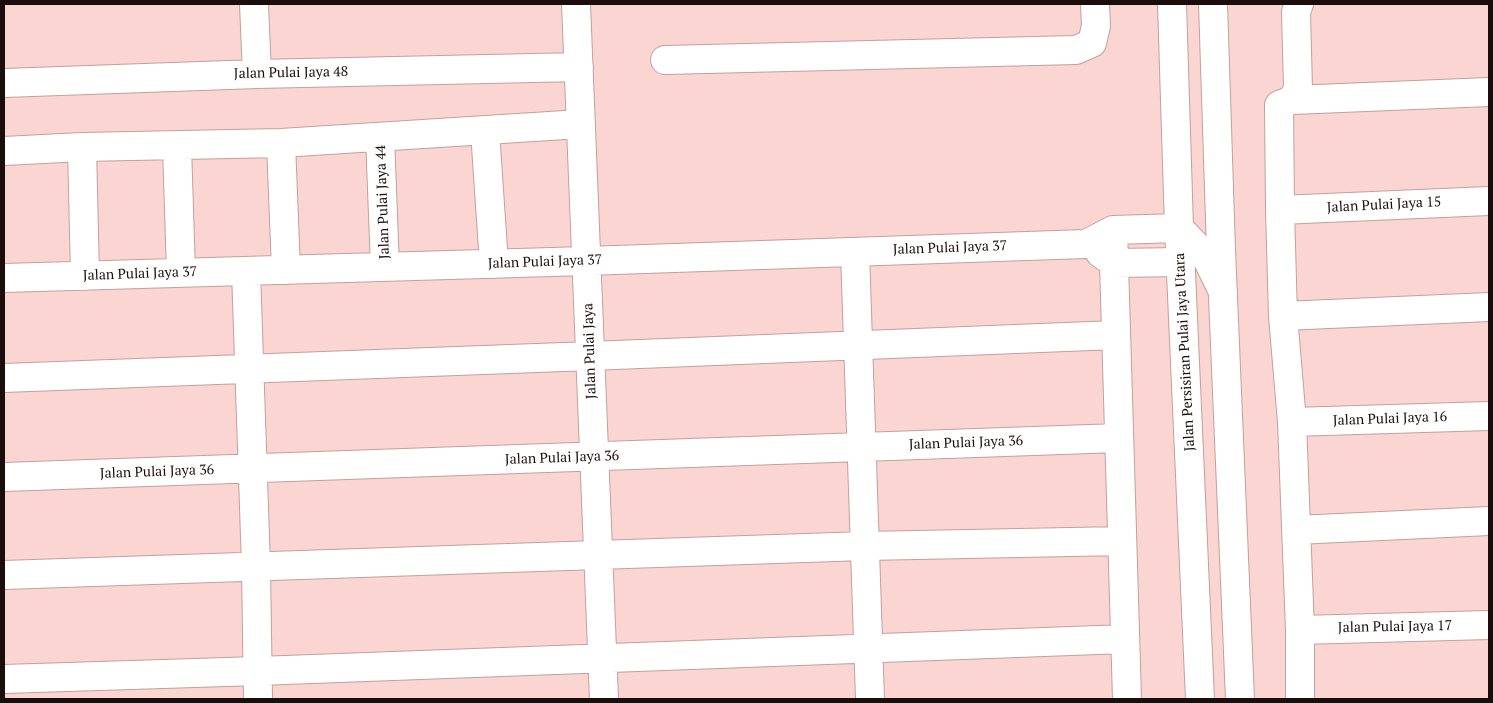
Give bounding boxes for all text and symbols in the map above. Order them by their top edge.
street label: Jalan Pulai Jaya 48 [234,64,348,82]
street label: Jalan Pulai Jaya 44 [373,145,393,259]
street label: Jalan Pulai Jaya 15 [1326,194,1442,216]
street label: Jalan Pulai Jaya 37 [893,238,1007,258]
street label: Jalan Pulai Jaya 37 [488,252,602,272]
street label: Jalan Persisiran Pulai Jaya Utara [1171,252,1199,452]
street label: Jalan Pulai Jaya 37 [83,264,197,284]
street label: Jalan Pulai Jaya [580,303,600,399]
street label: Jalan Pulai Jaya 16 [1333,409,1447,429]
street label: Jalan Pulai Jaya 36 [909,433,1023,453]
street label: Jalan Pulai Jaya 36 [505,448,619,468]
street label: Jalan Pulai Jaya 36 [100,462,214,482]
street label: Jalan Pulai Jaya 17 [1338,618,1452,636]

